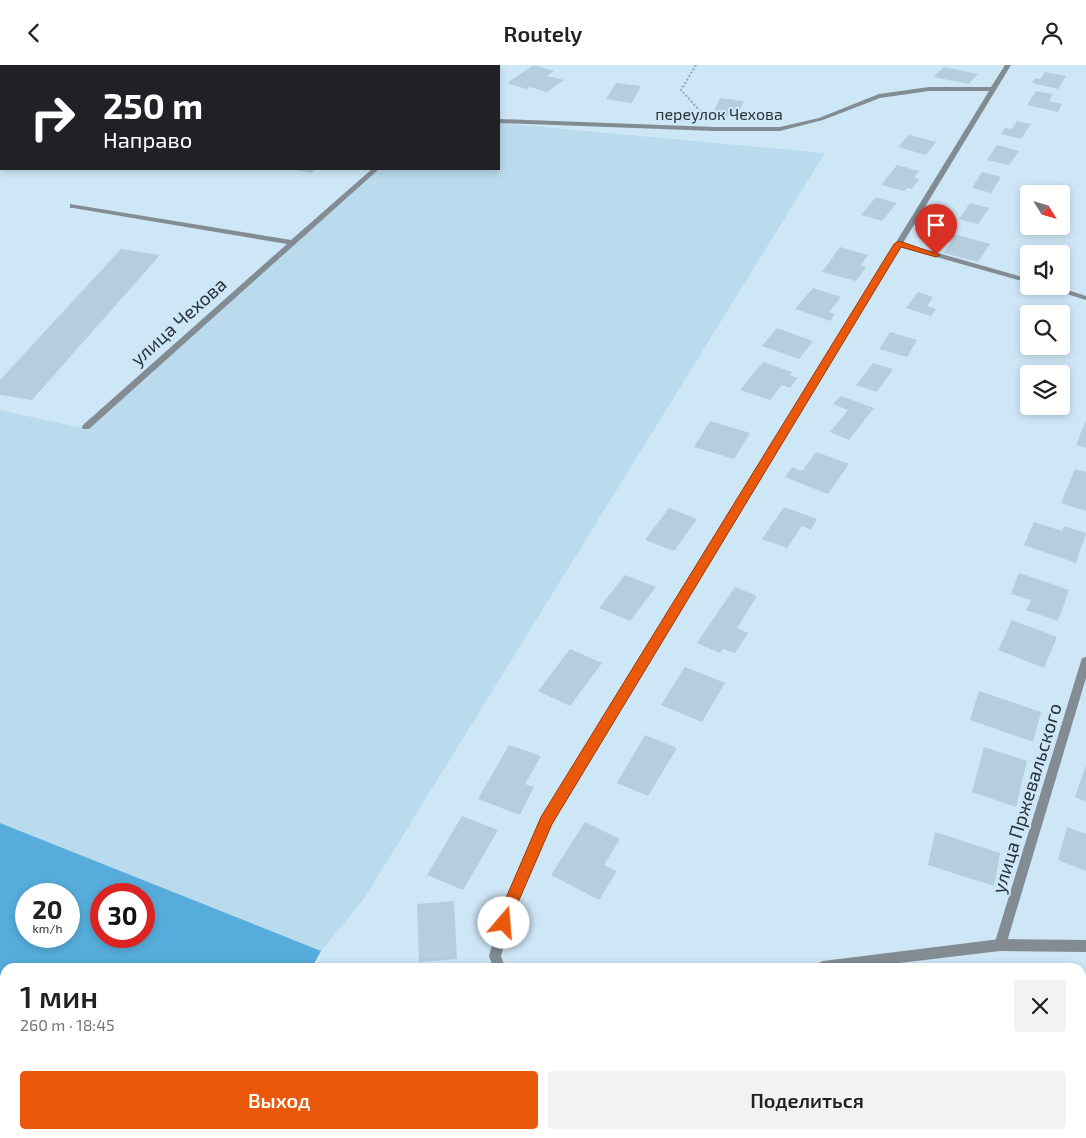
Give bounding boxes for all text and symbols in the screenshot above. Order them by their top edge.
icon: back [20,19,48,47]
icon: person [1038,19,1066,47]
text: Routely [504,20,582,46]
text: 250 m [103,84,203,126]
icon: right [20,85,85,150]
street label: переулок Чехова [655,104,783,124]
text: Направо [103,126,192,152]
north arrow [1020,185,1070,235]
map controls [1020,185,1070,415]
pin [915,204,957,255]
icon: arrive [922,211,950,239]
button: sound [1020,245,1070,295]
street label: улица Чехова [125,272,231,371]
button: search [1020,305,1070,355]
button: layers [1020,365,1070,415]
street label: улица Пржевальского [986,700,1067,896]
speed limit sign: 30 [90,883,155,948]
text: 20 [32,894,63,924]
position arrow [477,896,529,948]
text: km/h [33,921,62,935]
text: 1 мин [20,978,98,1014]
button: close [1014,980,1066,1032]
text: 260 m · 18:45 [20,1015,115,1034]
button: Выход [20,1071,538,1129]
button: Поделиться [548,1071,1066,1129]

